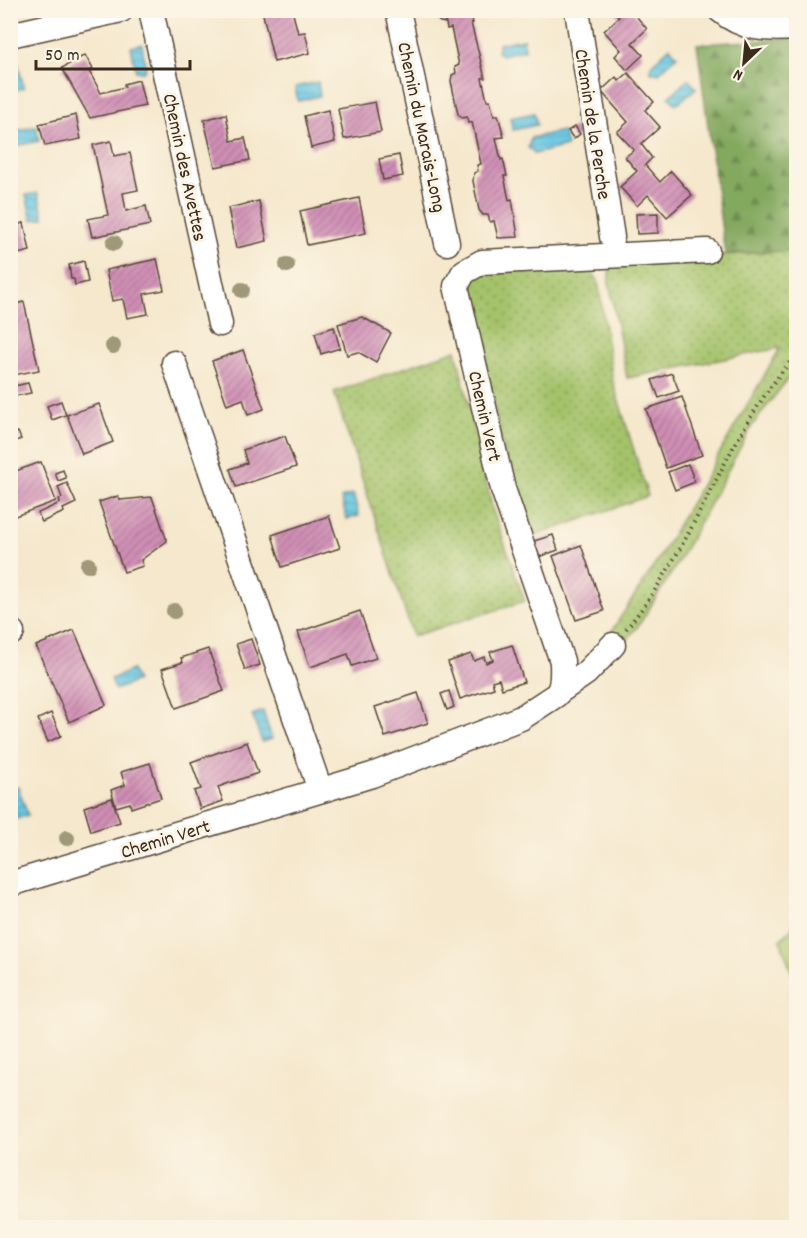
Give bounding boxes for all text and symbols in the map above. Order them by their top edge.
scale bar [36,33,190,71]
north arrow [714,33,774,93]
street label: Chemin du Marais-Long [388,40,452,215]
text: 50 m [45,44,80,69]
street label: Chemin de la Perche [565,47,617,202]
text: N [730,62,747,86]
street label: Chemin des Avettes [154,91,212,244]
street label: Chemin Vert [459,369,507,465]
street label: Chemin Vert [118,814,214,868]

